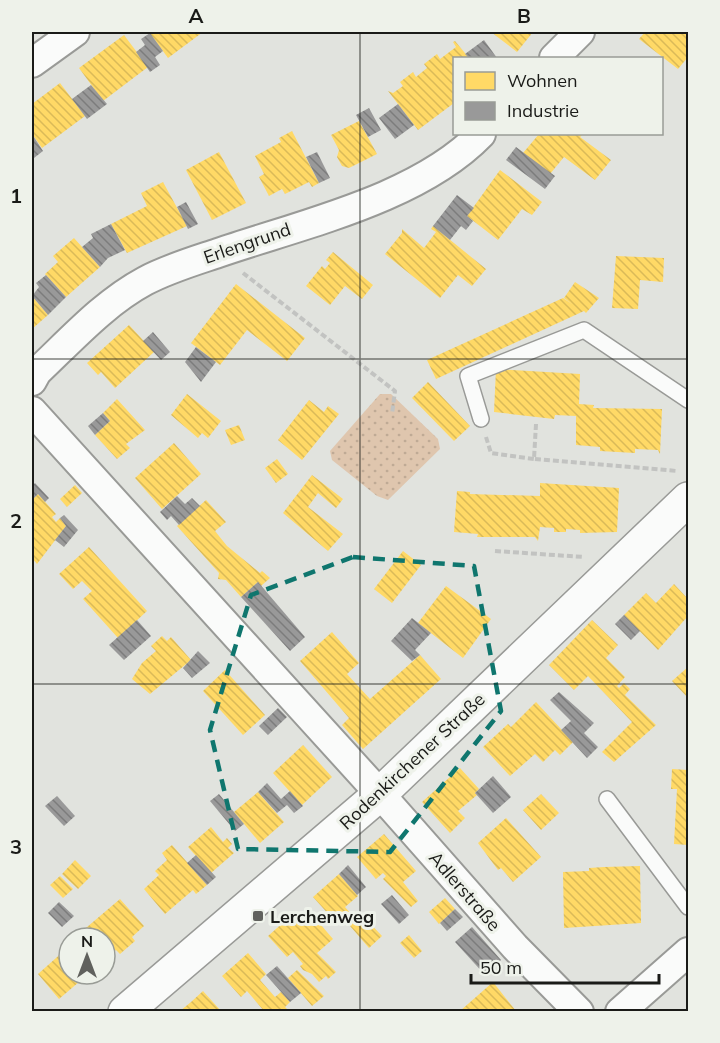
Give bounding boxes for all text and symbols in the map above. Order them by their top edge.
text: A [189,3,204,28]
text: B [517,3,531,28]
legend [453,57,663,135]
text: Wohnen [507,69,578,92]
text: Industrie [507,99,579,122]
text: 1 [10,183,22,208]
street label: Erlengrund [200,217,294,269]
text: 2 [10,508,22,533]
street label: Rodenkirchener Straße [335,688,489,834]
text: 3 [10,834,22,859]
street label: Adlerstraße [424,846,506,936]
place label: Lerchenweg [270,905,374,928]
marker: Lerchenweg [251,909,265,923]
north arrow [57,926,117,986]
text: N [81,931,93,951]
scale bar [471,947,658,985]
text: 50 m [480,956,522,979]

